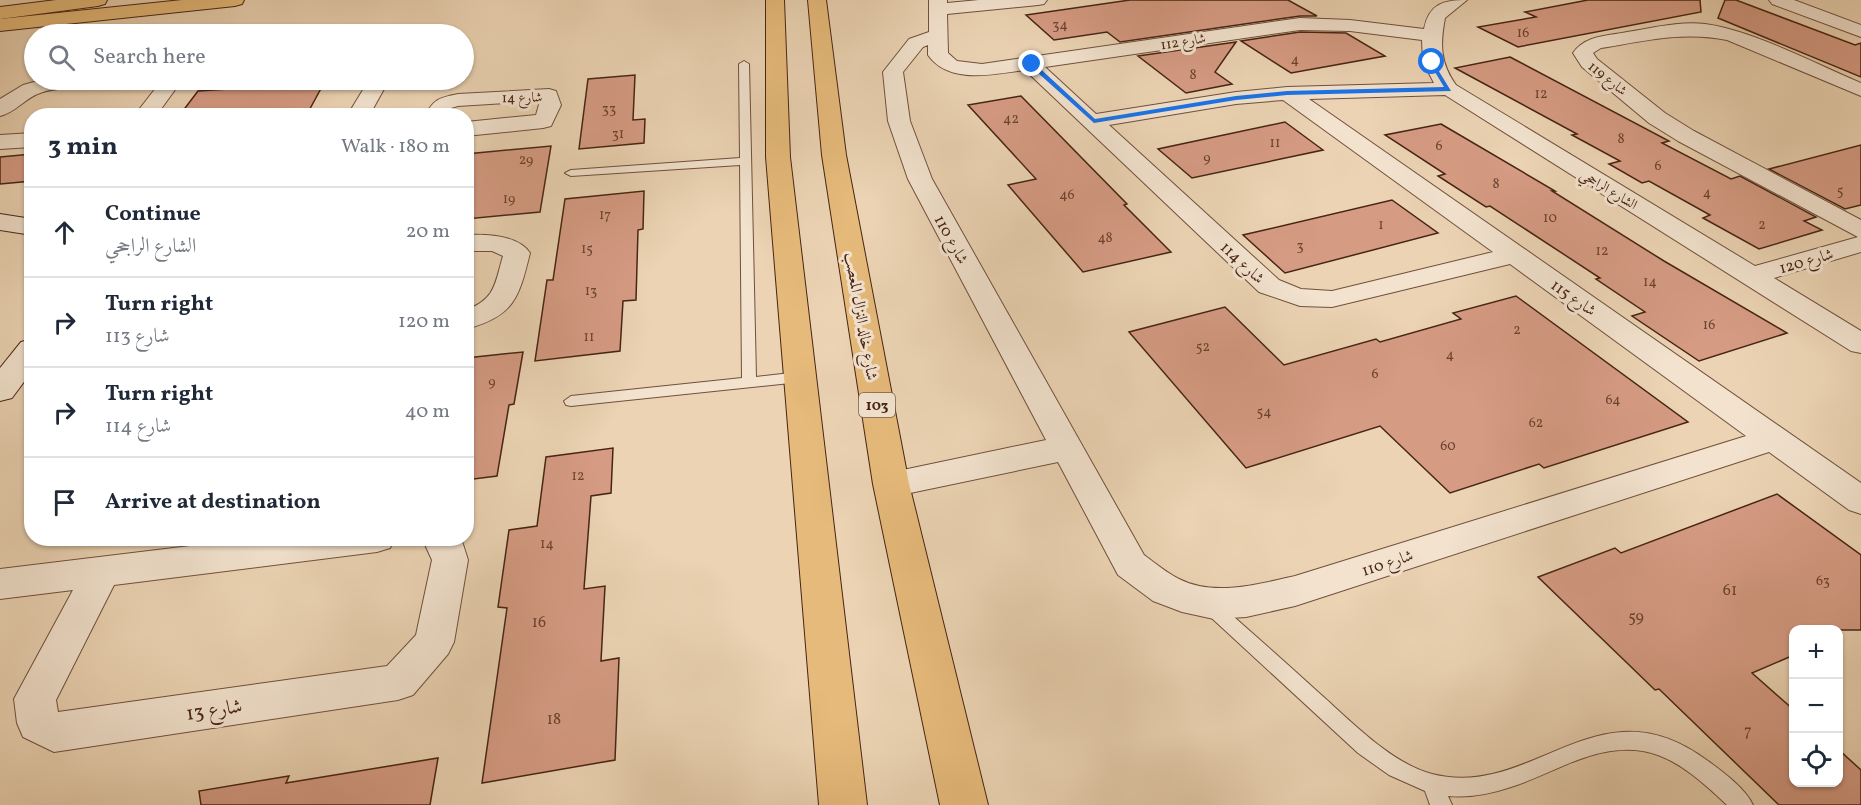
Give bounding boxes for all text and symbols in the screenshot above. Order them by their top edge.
house number: 34 [1052,16,1068,35]
search box [24,24,474,90]
house number: 16 [1517,24,1529,43]
street label: شارع 112 [1159,30,1207,56]
icon: search [45,41,78,74]
text: Search here [93,42,206,73]
route start [1418,48,1444,74]
route end [1018,50,1044,76]
house number: 4 [1291,51,1299,70]
street label: شارع 119 [1583,58,1631,102]
house number: 8 [1189,66,1197,85]
house number: 12 [1535,85,1547,104]
street label: شارع 14 [501,89,543,109]
house number: 33 [602,100,616,119]
house number: 42 [1003,110,1019,129]
house number: 31 [612,125,624,144]
text: 3 min [48,129,118,165]
house number: 8 [1617,130,1625,149]
text: Walk · 180 m [341,133,450,161]
house number: 11 [1270,134,1280,153]
house number: 6 [1435,137,1443,156]
house number: 9 [1203,149,1211,168]
house number: 29 [519,151,533,170]
house number: 6 [1654,157,1662,176]
street label: الشارع الراجحي [1575,166,1641,217]
house number: 8 [1492,175,1500,194]
house number: 5 [1837,182,1843,201]
house number: 4 [1703,184,1711,203]
house number: 46 [1059,186,1075,205]
house number: 19 [503,190,515,209]
text: Continue [105,199,201,230]
house number: 17 [599,206,611,225]
house number: 10 [1543,209,1557,228]
street label: شارع 110 [927,211,973,269]
icon: ahead [48,216,81,249]
house number: 1 [1378,216,1384,235]
house number: 2 [1758,216,1766,235]
text: 20 m [406,218,450,246]
house number: 48 [1097,229,1113,248]
text: الشارع الراجحي [105,233,196,261]
street label: 114 شارع [1214,237,1269,290]
house number: 3 [1296,237,1304,256]
house number: 15 [581,240,593,259]
house number: 12 [1596,242,1608,261]
street label: شارع 120 [1777,244,1836,281]
street label: شارع خالد النزال المعصب [837,251,882,382]
house number: 14 [1643,273,1657,292]
street label: شارع 115 [1545,275,1600,323]
house number: 13 [585,282,597,301]
text: Turn right [105,289,213,320]
icon: right [48,306,81,339]
text: 120 m [398,308,450,336]
house number: 16 [1703,316,1715,335]
house number: 2 [1513,321,1521,340]
text: شارع 113 [105,323,170,351]
house number: 11 [584,328,594,347]
house number: 52 [1196,338,1210,357]
house number: 4 [1446,346,1454,365]
house number: 6 [1371,365,1379,384]
house number: 9 [488,373,496,392]
text: Turn right [105,379,213,410]
house number: 64 [1605,391,1621,410]
road number: 103 [859,393,895,417]
icon: right [48,396,81,429]
text: 40 m [405,398,450,426]
house number: 54 [1256,403,1272,422]
text: 114 شارع [105,413,171,441]
house number: 62 [1529,414,1543,433]
house number: 60 [1440,437,1456,456]
house number: 12 [572,467,584,486]
icon: arrive [48,486,81,519]
text: Arrive at destination [105,487,321,518]
house number: 14 [540,535,554,554]
street label: شارع 110 [1359,545,1417,584]
house number: 63 [1816,572,1830,591]
house number: 61 [1723,580,1737,602]
house number: 59 [1628,607,1644,629]
house number: 16 [532,612,546,634]
map controls [1789,625,1843,787]
button: + [1789,625,1843,679]
button: − [1789,679,1843,733]
street label: شارع 13 [184,693,245,731]
house number: 18 [547,709,561,731]
house number: 7 [1744,721,1752,743]
button: locate [1789,733,1843,787]

